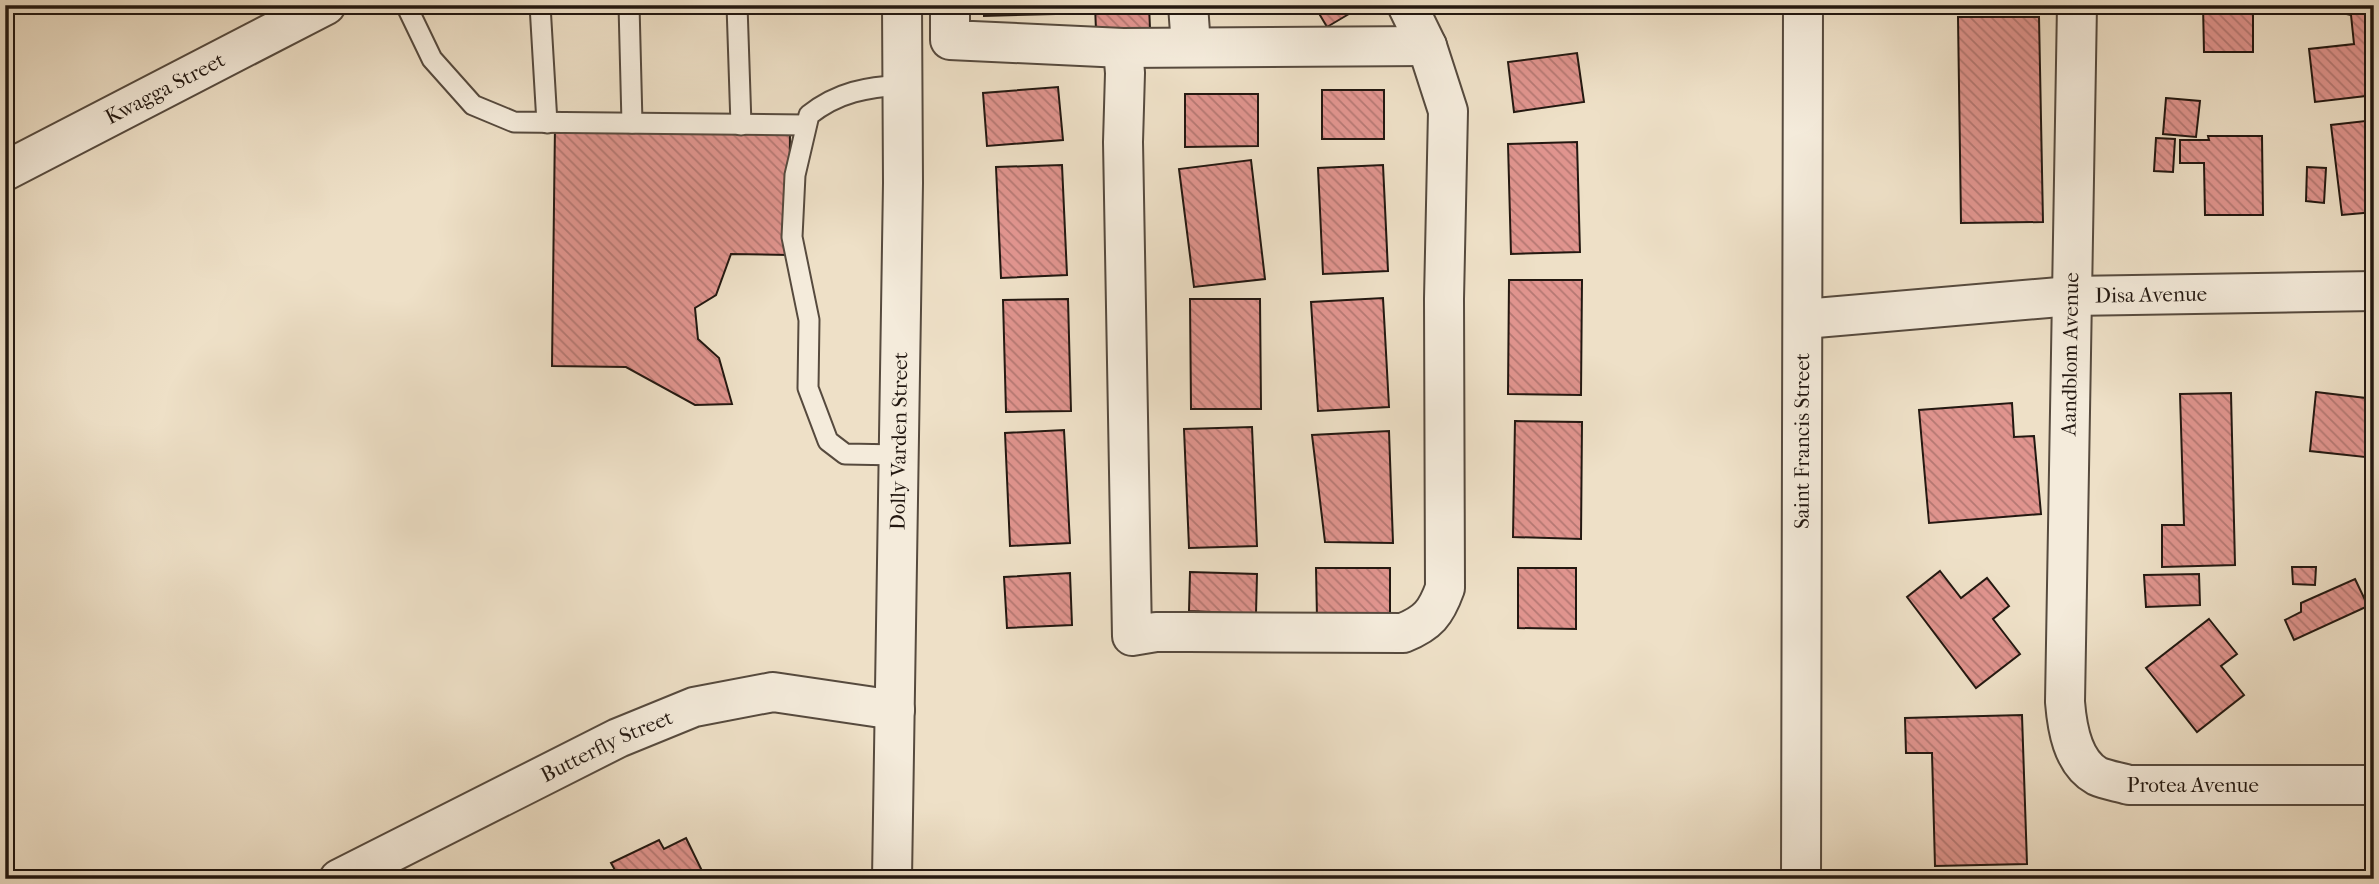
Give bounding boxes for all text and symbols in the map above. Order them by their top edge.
street label: Kwagga Street [101,47,229,129]
street label: Aandblom Avenue [2057,272,2083,437]
street label: Disa Avenue [2095,282,2207,308]
street label: Dolly Varden Street [886,351,912,530]
street label: Saint Francis Street [1790,352,1814,529]
street label: Butterfly Street [537,705,677,787]
street label: Protea Avenue [2127,773,2259,797]

